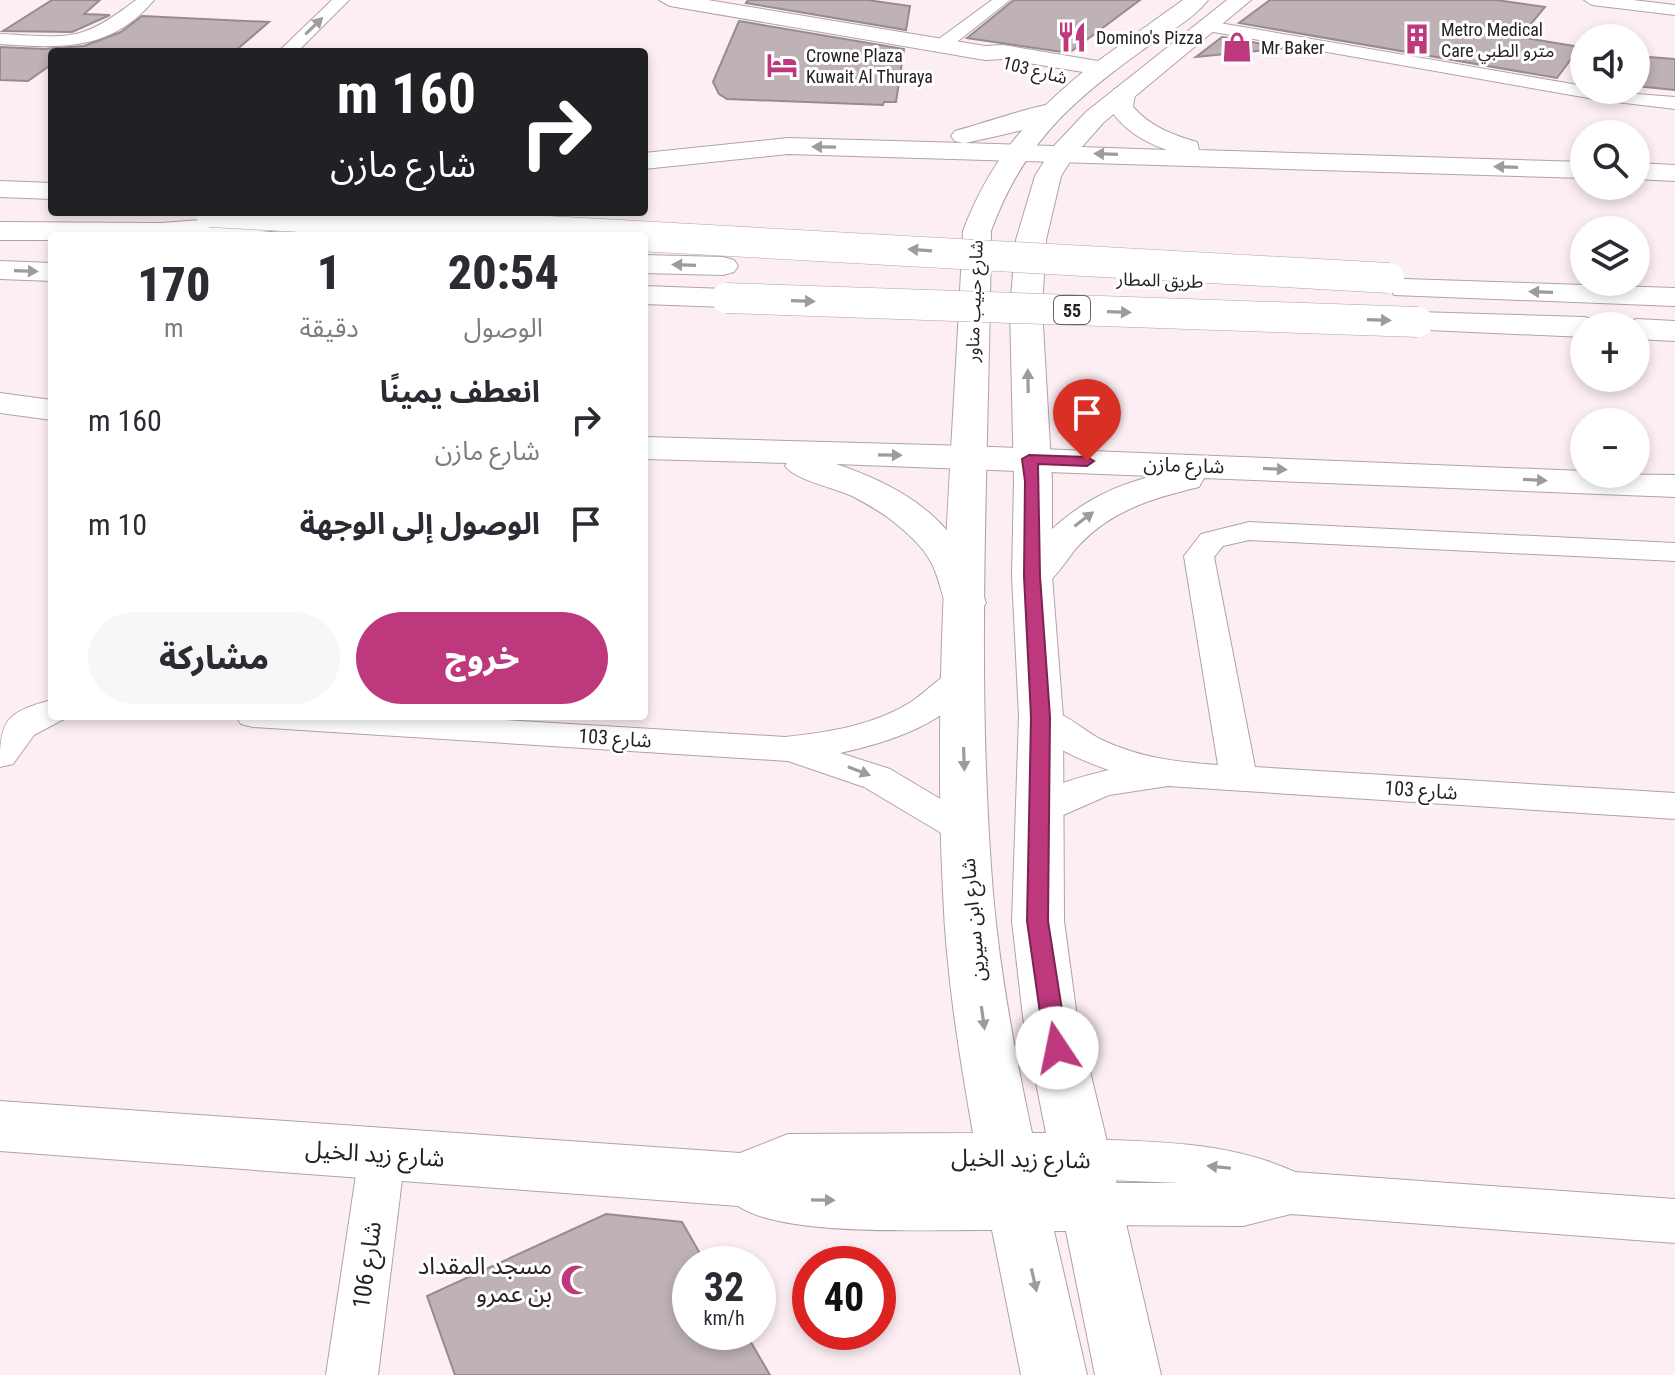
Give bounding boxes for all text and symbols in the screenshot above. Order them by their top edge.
one-way arrow [304,17,323,36]
place label: Metro Medical Care مترو الطبي [1441,19,1554,64]
restaurant icon: Domino's Pizza [1055,20,1089,54]
building icon: Metro Medical Care مترو الطبي [1400,22,1434,56]
map controls [1570,24,1650,488]
button: sound [1570,24,1650,104]
place label: Domino's Pizza [1096,27,1203,48]
shop icon: Mr Baker [1220,30,1254,64]
place label: Mr Baker [1261,37,1325,58]
place label: Crowne Plaza Kuwait Al Thuraya [806,45,933,87]
hotel icon: Crowne Plaza Kuwait Al Thuraya [765,48,799,82]
street label: شارع 103 [1000,52,1070,92]
text: 160 m [337,61,476,127]
icon: right [504,80,608,184]
button: search [1570,120,1650,200]
one-way arrow [811,141,836,153]
text: شارع مازن [330,144,476,186]
one-way arrow [1093,147,1118,160]
one-way arrow [1493,160,1518,173]
button: layers [1570,216,1650,296]
street label: شارع حبيب مناور [961,240,991,363]
text: 1 [317,244,341,301]
text: 20:54 [448,244,559,301]
one-way arrow [907,244,932,257]
text: 170 [137,256,210,313]
one-way arrow [671,259,696,271]
one-way arrow [14,264,39,277]
street label: طريق المطار [1115,268,1204,293]
one-way arrow [1528,286,1553,299]
one-way arrow [791,294,816,307]
road number: 55 [1054,296,1090,324]
one-way arrow [1107,305,1132,318]
button: + [1570,312,1650,392]
text: m [164,313,184,343]
text: دقيقة [299,313,359,343]
text: الوصول [464,313,543,343]
one-way arrow [1367,314,1392,327]
one-way arrow [1021,368,1034,393]
text: انعطف يمينًا [380,374,540,409]
pin [1053,379,1121,461]
icon: arrive [1065,391,1109,435]
icon: right [564,398,608,442]
text: 160 m [88,403,162,438]
button: − [1570,408,1650,488]
text: شارع مازن [435,436,540,466]
one-way arrow [878,449,903,461]
street label: شارع مازن [1143,452,1225,481]
one-way arrow [1263,462,1288,475]
one-way arrow [1523,474,1548,487]
icon: arrive [564,502,608,546]
text: الوصول إلى الوجهة [300,506,540,541]
text: 10 m [88,507,147,542]
one-way arrow [1074,511,1094,527]
button: مشاركة [88,612,340,704]
button: خروج [356,612,608,704]
street label: شارع 103 [577,723,652,756]
one-way arrow [957,747,970,772]
one-way arrow [847,766,871,778]
street label: شارع 103 [1383,775,1458,808]
street label: شارع ابن سيرين [956,857,993,983]
one-way arrow [977,1006,990,1031]
position arrow [1015,1006,1099,1090]
street label: شارع زيد الخيل [304,1135,446,1176]
street label: شارع زيد الخيل [951,1144,1091,1177]
one-way arrow [1206,1161,1231,1174]
one-way arrow [811,1194,836,1206]
street label: شارع 106 [347,1220,390,1311]
speed limit sign: 40 [792,1246,896,1350]
place label: مسجد المقداد بن عمرو [418,1252,552,1308]
mosque icon: مسجد المقداد بن عمرو [559,1263,593,1297]
text: 32 [704,1264,744,1311]
one-way arrow [1028,1267,1041,1292]
text: km/h [703,1306,745,1330]

